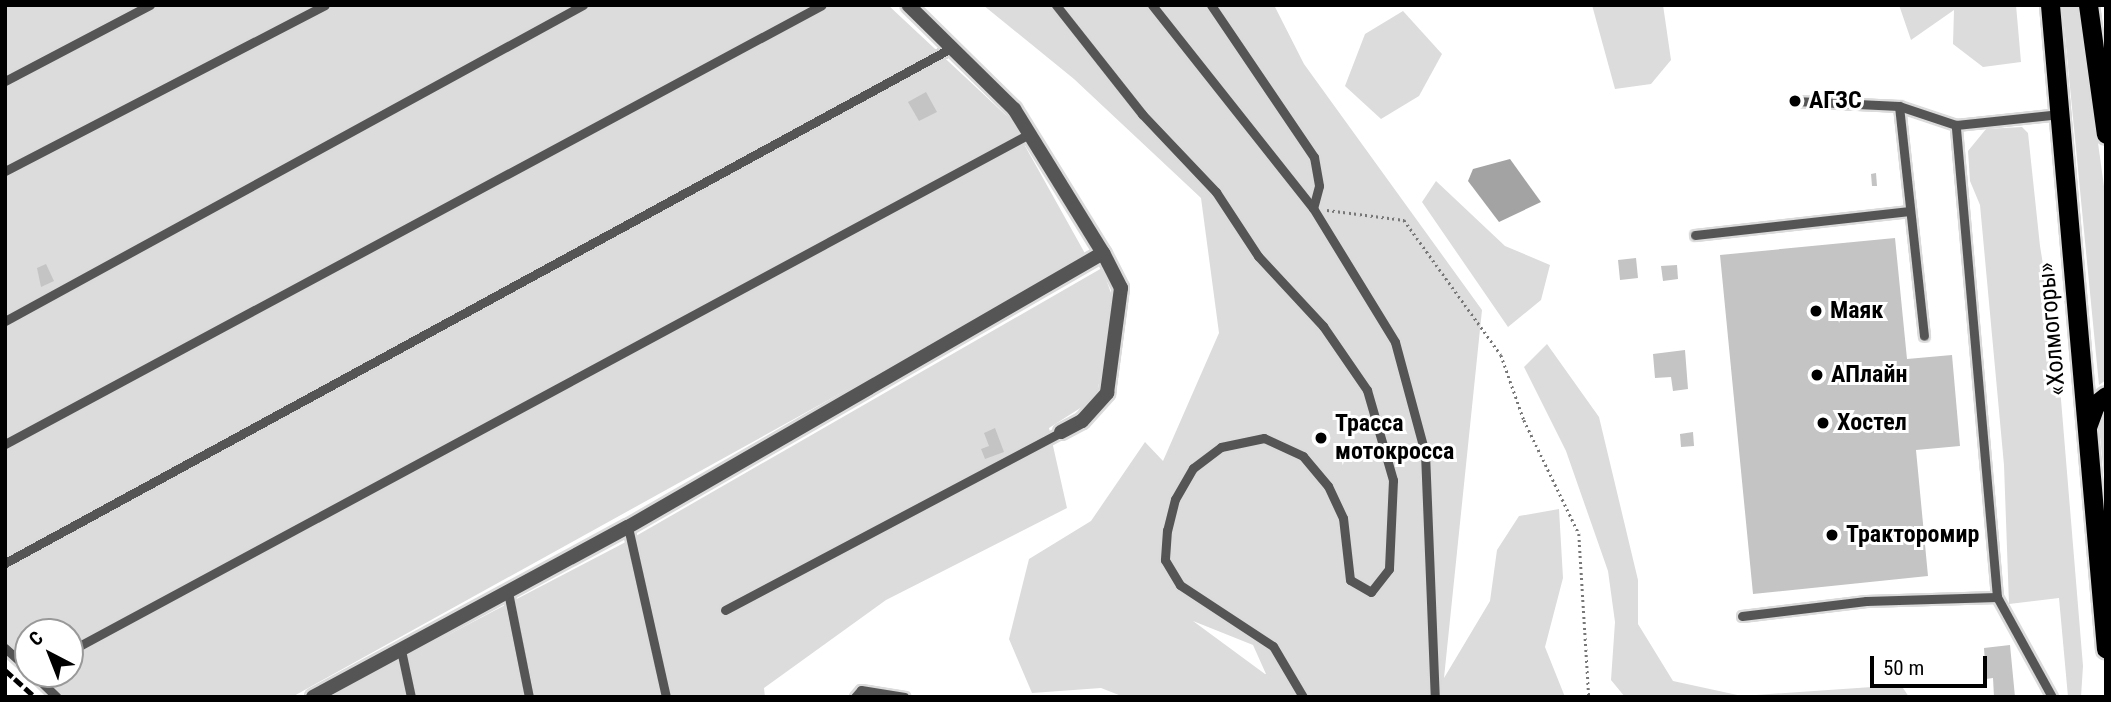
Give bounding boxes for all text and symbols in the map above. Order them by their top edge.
place label: АГЗС [1809,87,1862,115]
marker: АГЗС [1787,93,1803,109]
street label: «Холмогоры» [2032,261,2072,397]
place label: Маяк [1830,297,1883,325]
marker: Маяк [1808,303,1824,319]
place label: АПлайн [1831,361,1907,389]
marker: АПлайн [1809,367,1825,383]
place label: Хостел [1837,409,1907,437]
place label: Трасса мотокросса [1335,410,1454,466]
marker: Хостел [1815,415,1831,431]
marker: Трасса мотокросса [1313,430,1329,446]
place label: Тракторомир [1846,521,1979,549]
marker: Тракторомир [1824,527,1840,543]
north arrow [14,618,84,688]
text: С [24,626,48,651]
scale bar [1873,642,1990,686]
text: 50 m [1883,656,1924,680]

